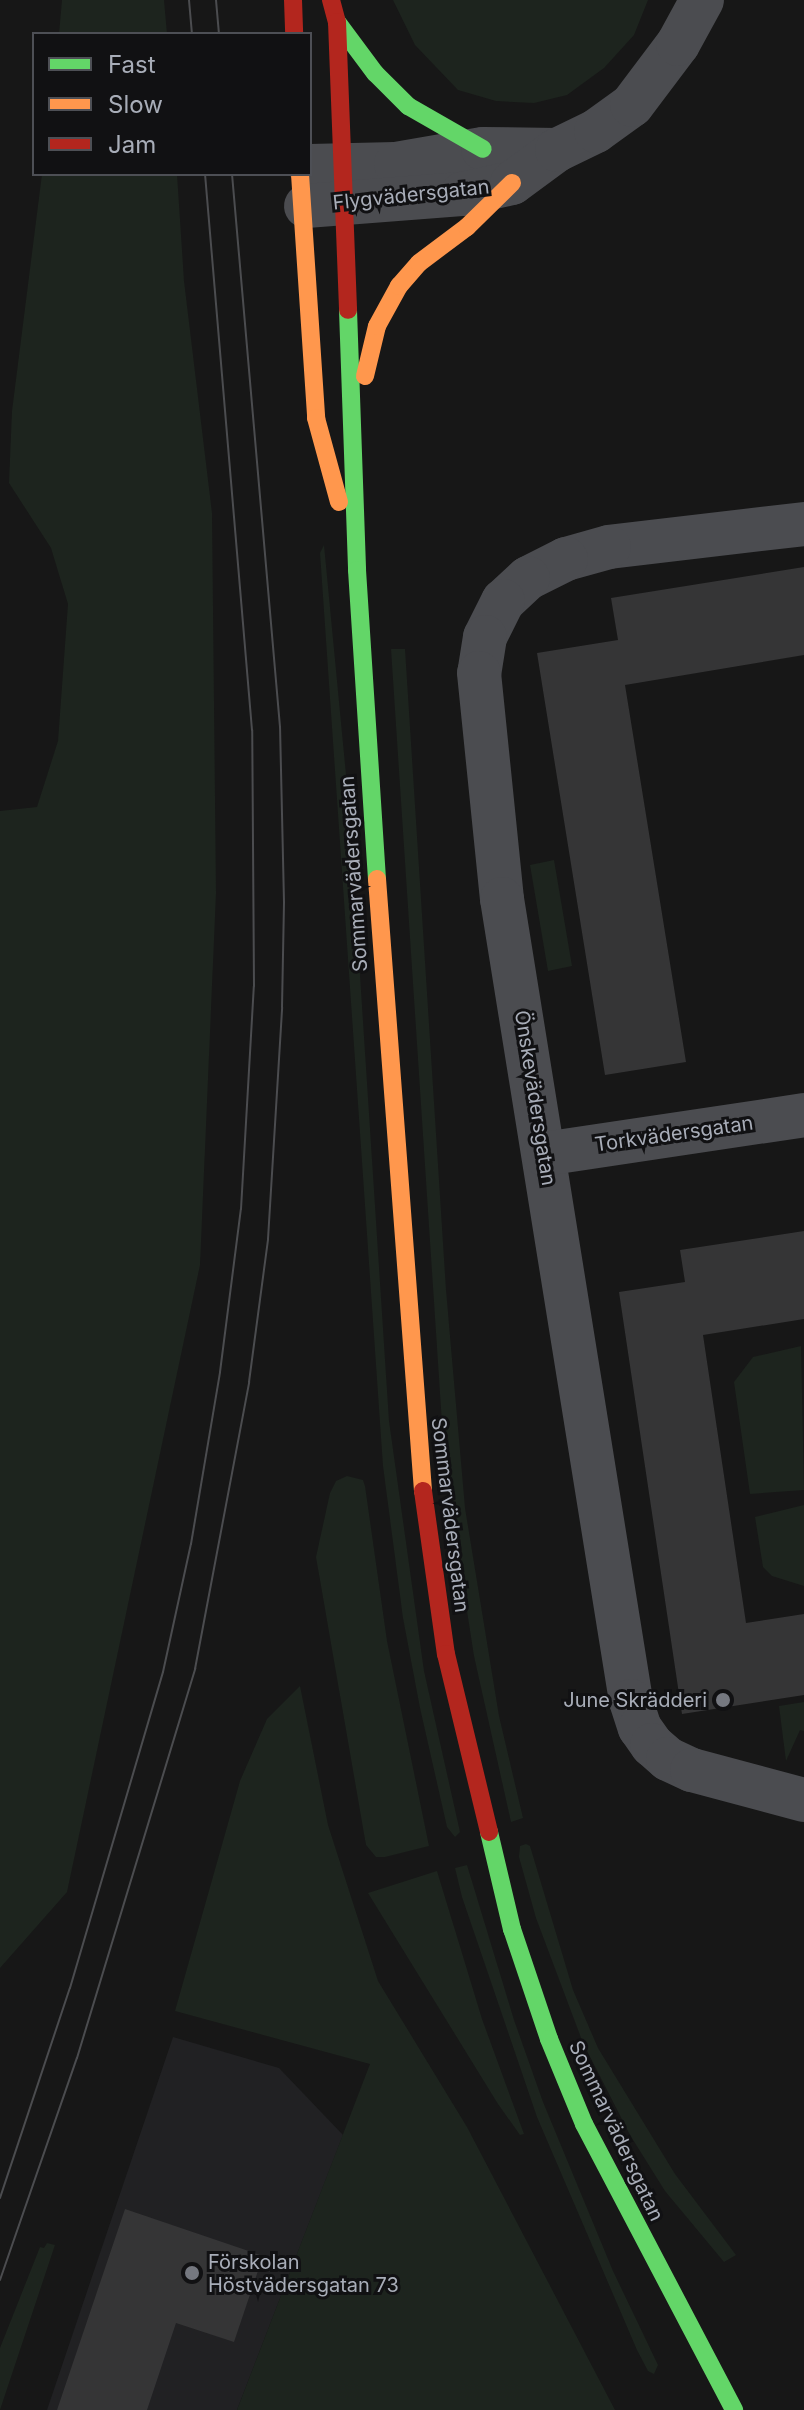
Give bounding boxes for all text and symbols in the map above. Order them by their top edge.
legend [32,32,312,176]
text: Fast [108,50,156,79]
text: Slow [108,90,163,119]
text: Jam [108,130,156,159]
street label: Flygvädersgatan [331,175,491,215]
street label: Sommarvädersgatan [335,775,373,973]
street label: Önskevädersgatan [509,1009,561,1187]
street label: Torkvädersgatan [593,1111,755,1157]
street label: Sommarvädersgatan [426,1416,474,1614]
place label: June Skrädderi [563,1688,707,1712]
marker: June Skrädderi [714,1691,732,1709]
street label: Sommarvädersgatan [564,2037,668,2225]
place label: Förskolan Höstvädersgatan 73 [208,2250,399,2297]
marker: Förskolan Höstvädersgatan 73 [183,2264,201,2282]

